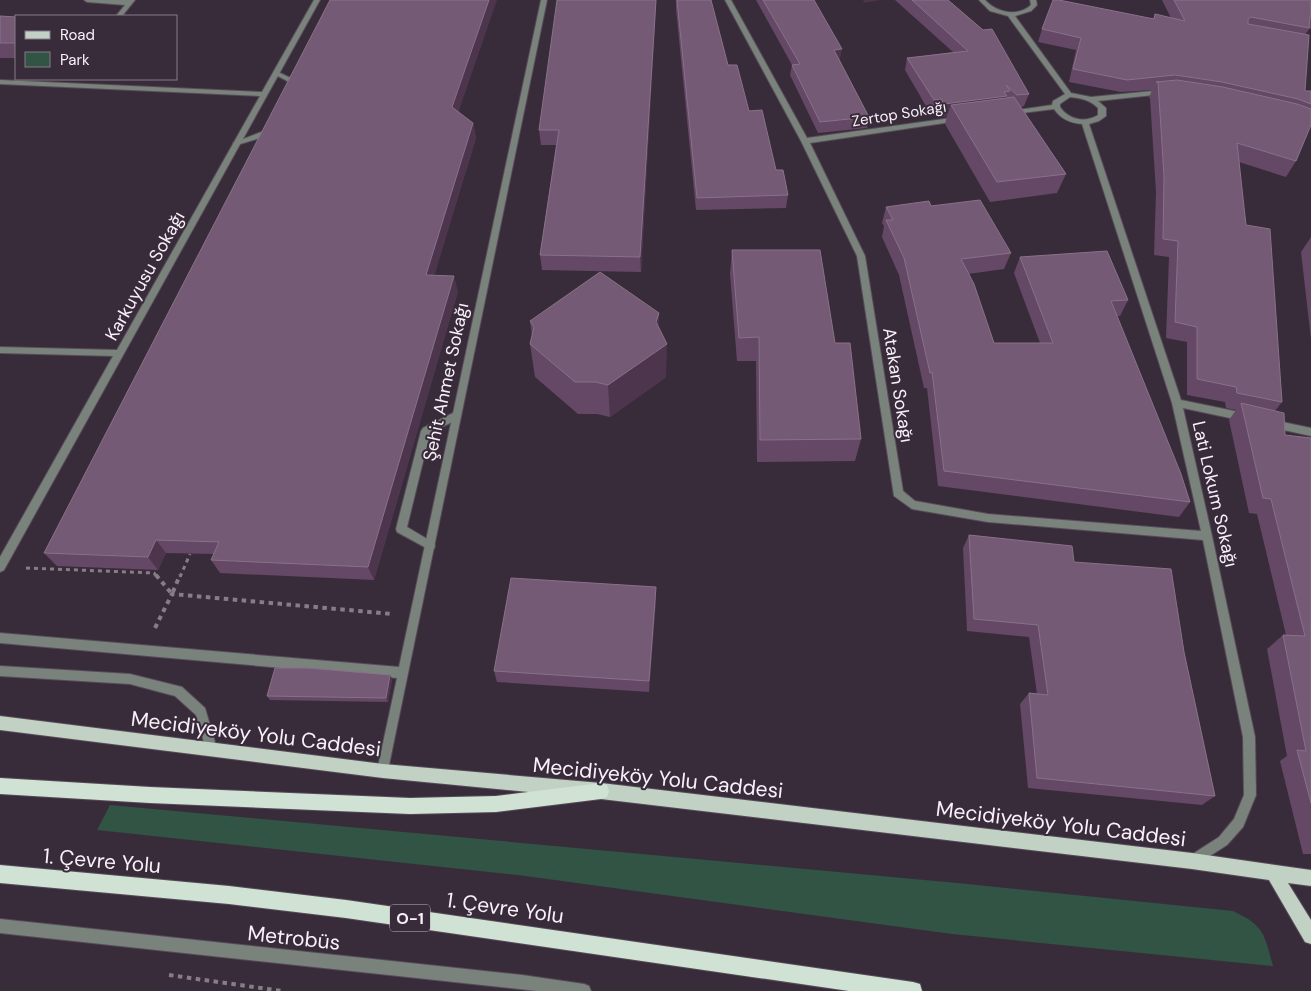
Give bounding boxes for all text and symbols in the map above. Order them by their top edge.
legend [15,15,178,80]
text: Road [60,25,95,45]
text: Park [60,50,90,70]
street label: Zertop Sokağı [850,97,948,131]
street label: Karkuyusu Sokağı [100,207,190,345]
street label: Şehit Ahmet Sokağı [417,301,475,463]
street label: Atakan Sokağı [877,326,919,444]
street label: Lati Lokum Sokağı [1187,419,1243,569]
street label: Mecidiyeköy Yolu Caddesi [129,705,383,763]
street label: Mecidiyeköy Yolu Caddesi [531,751,785,805]
street label: Mecidiyeköy Yolu Caddesi [934,795,1188,853]
street label: 1. Çevre Yolu [42,842,162,880]
street label: 1. Çevre Yolu [444,886,566,930]
road number: O-1 [390,904,430,931]
street label: Metrobüs [246,919,342,957]

